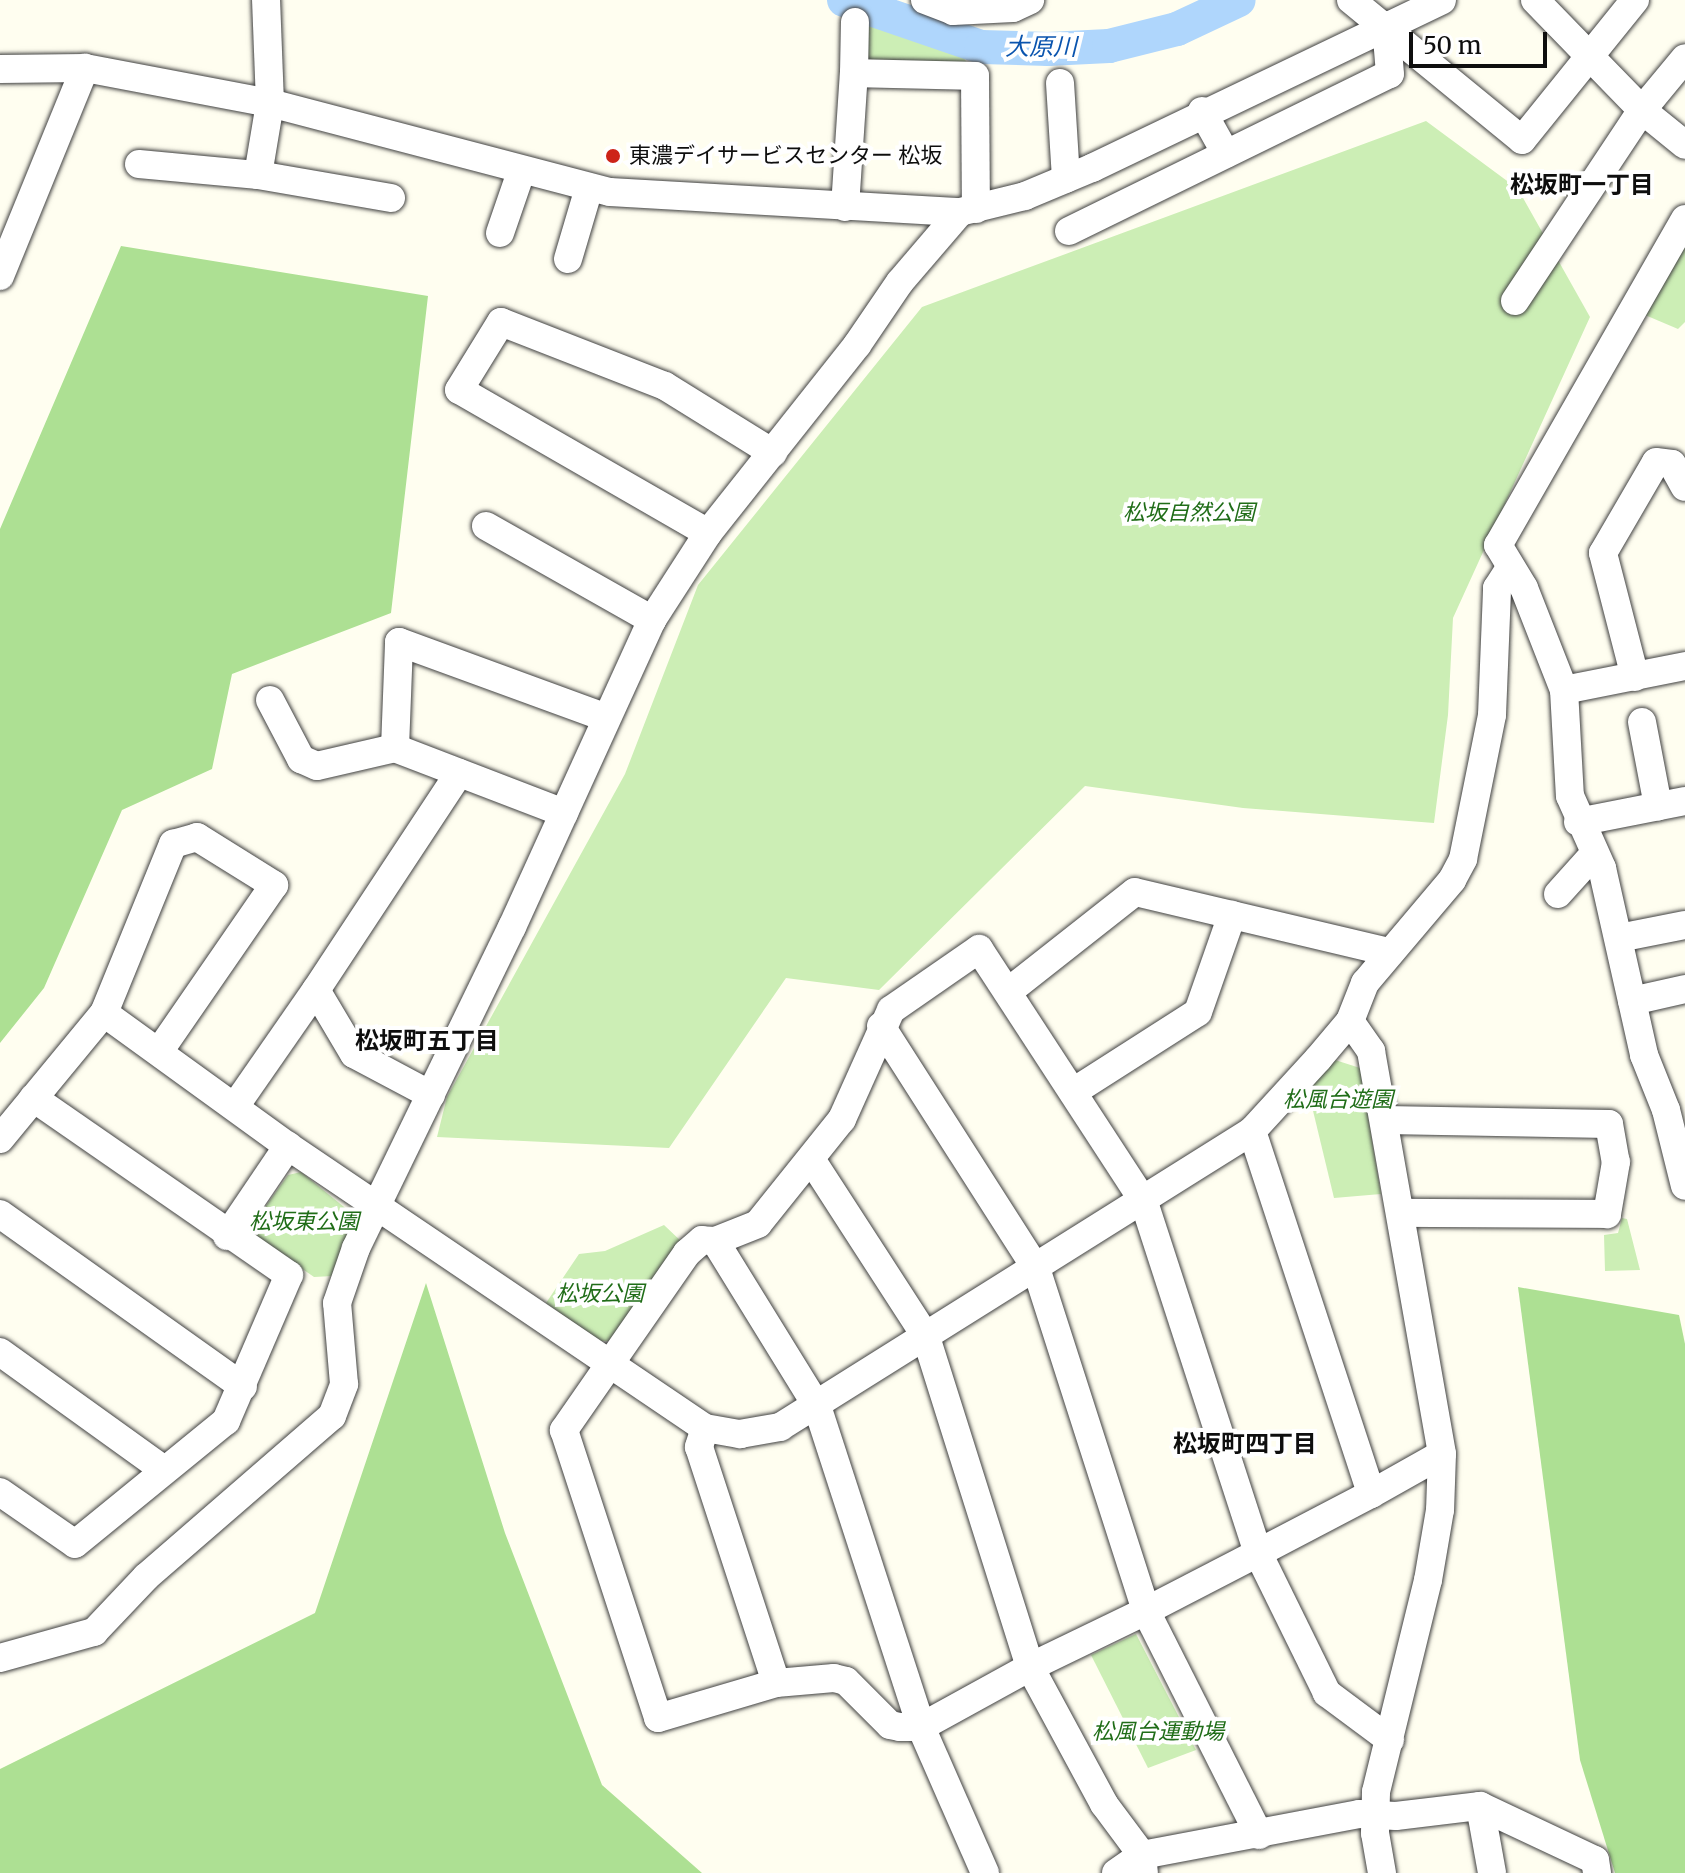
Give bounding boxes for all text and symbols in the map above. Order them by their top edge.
scale bar [1413,16,1551,66]
text: 50 m [1423,30,1482,61]
water label: 大原川 [1005,33,1077,61]
place label: 東濃デイサービスセンター 松坂 [629,143,942,169]
marker: 東濃デイサービスセンター 松坂 [604,147,622,165]
district label: 松坂町一丁目 [1510,171,1654,199]
park label: 松坂自然公園 [1123,500,1255,526]
district label: 松坂町五丁目 [355,1027,499,1055]
park label: 松風台遊園 [1283,1087,1393,1113]
park label: 松坂東公園 [249,1209,359,1235]
park label: 松坂公園 [556,1281,644,1307]
district label: 松坂町四丁目 [1173,1430,1317,1458]
park label: 松風台運動場 [1092,1719,1224,1745]

